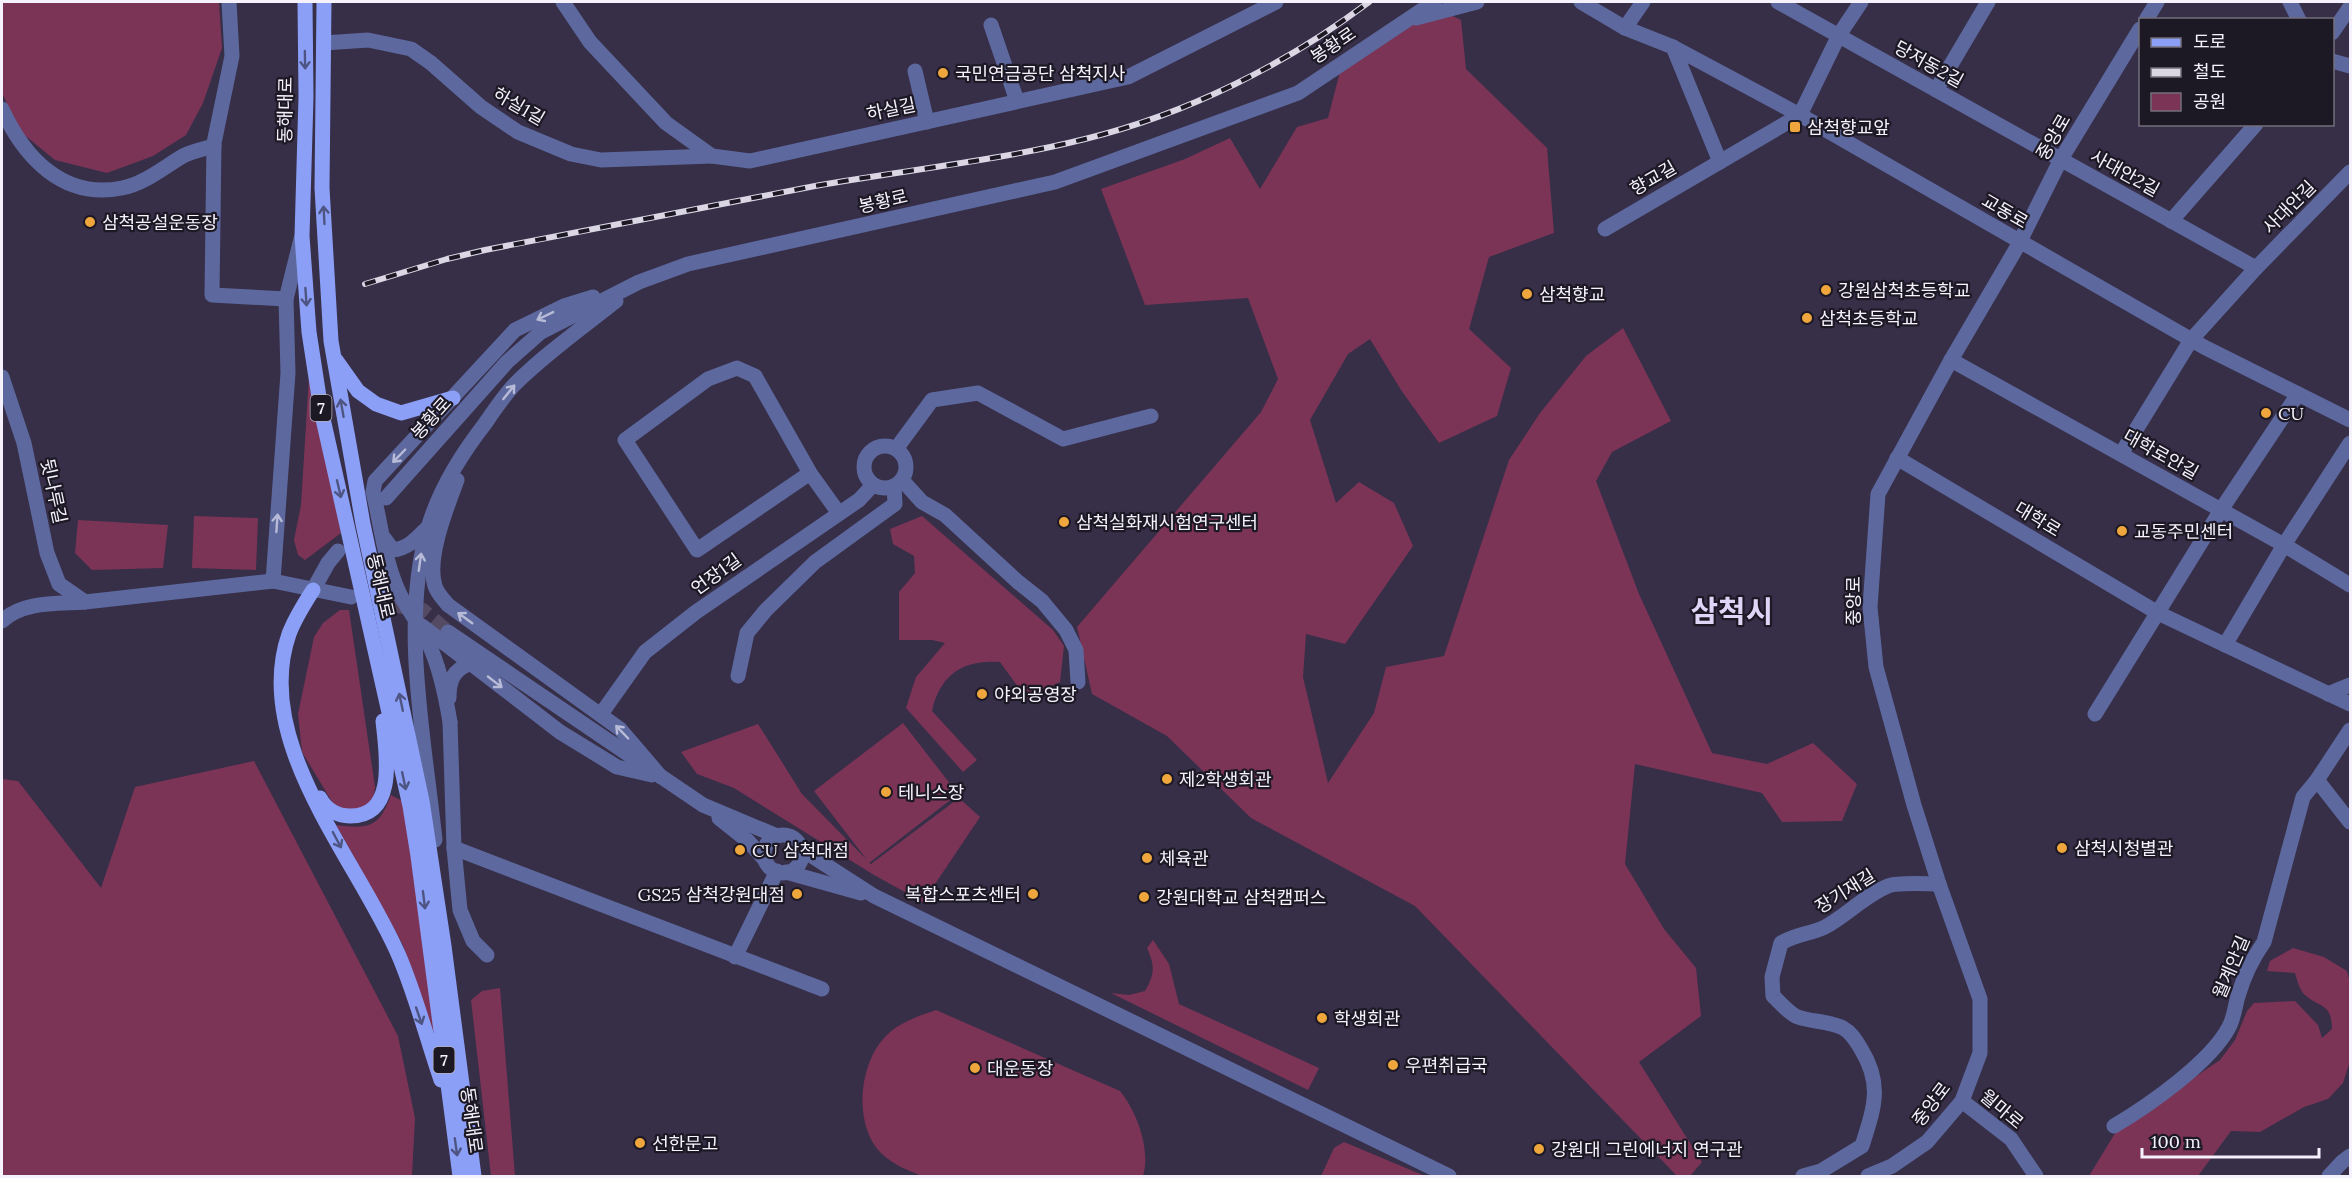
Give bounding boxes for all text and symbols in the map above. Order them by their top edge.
legend [2139,18,2334,126]
street label: 봉황로 [1306,22,1360,68]
text: 도로 [2193,30,2226,53]
street label: 당저동2길 [1890,36,1968,92]
one-way arrow [300,49,311,69]
text: 철도 [2193,60,2226,83]
place label: 국민연금공단 삼척지사 [955,62,1126,85]
marker: 국민연금공단 삼척지사 [936,66,950,80]
street label: 동해대로 [273,77,297,143]
street label: 하실1길 [489,82,549,130]
text: 공원 [2193,90,2226,113]
street label: 하실길 [864,93,918,125]
street label: 중앙로 [2031,110,2075,164]
place label: 삼척향교앞 [1807,116,1890,139]
marker: 삼척향교앞 [1788,120,1802,134]
street label: 사대안2길 [2086,145,2164,201]
street label: 향교길 [1626,156,1680,200]
street label: 사대안길 [2257,175,2321,239]
street label: 봉황로 [856,184,910,218]
street label: 교동로 [1978,189,2032,233]
one-way arrow [318,205,329,225]
place label: 삼척공설운동장 [102,211,218,234]
marker: 삼척공설운동장 [83,215,97,229]
place label: 강원삼척초등학교 [1838,279,1970,302]
place label: 삼척향교 [1539,283,1605,306]
marker: 강원삼척초등학교 [1819,283,1833,297]
one-way arrow [301,286,312,306]
marker: 삼척향교 [1520,287,1534,301]
place label: 삼척초등학교 [1819,307,1918,330]
one-way arrow [536,310,554,322]
marker: 삼척초등학교 [1800,311,1814,325]
one-way arrow [502,385,516,400]
street label: 봉황로 [406,392,456,444]
road number: 7 [310,395,332,421]
one-way arrow [337,399,348,419]
place label: CU [2278,402,2304,425]
marker: CU [2259,406,2273,420]
street label: 대학로안길 [2119,424,2203,484]
one-way arrow [391,448,406,463]
street label: 뒷나루길 [36,456,72,526]
one-way arrow [333,479,345,498]
street label: 대학로 [2011,496,2065,542]
place label: 삼척실화재시험연구센터 [1076,511,1258,534]
one-way arrow [272,513,283,533]
marker: 삼척실화재시험연구센터 [1057,515,1071,529]
place label: 교동주민센터 [2134,520,2233,543]
marker: 교동주민센터 [2115,524,2129,538]
street label: 언장1길 [686,548,746,600]
street label: 동해대로 [362,551,400,621]
one-way arrow [415,553,426,573]
street label: 중앙로 [1842,576,1865,626]
district label: 삼척시 [1691,592,1773,630]
one-way arrow [457,612,473,625]
one-way arrow [487,675,503,688]
place label: 야외공영장 [994,683,1077,706]
marker: 야외공영장 [975,687,989,701]
one-way arrow [395,693,406,713]
one-way arrow [615,725,630,740]
place label: 제2학생회관 [1179,768,1272,791]
one-way arrow [399,771,410,791]
marker: 제2학생회관 [1160,772,1174,786]
place label: 테니스장 [898,781,964,804]
marker: 테니스장 [879,785,893,799]
one-way arrow [331,831,343,848]
place label: 삼척시청별관 [2074,837,2174,860]
place label: CU 삼척대점 [752,839,849,862]
marker: 삼척시청별관 [2055,841,2069,855]
marker: CU 삼척대점 [733,843,747,857]
place label: 체육관 [1159,847,1209,870]
marker: 체육관 [1140,851,1154,865]
street label: 장기재길 [1811,864,1879,918]
place label: GS25 삼척강원대점 [638,883,785,906]
place label: 복합스포츠센터 [905,883,1021,906]
place label: 강원대학교 삼척캠퍼스 [1156,886,1326,909]
marker: GS25 삼척강원대점 [790,887,804,901]
marker: 복합스포츠센터 [1026,887,1040,901]
one-way arrow [419,889,430,909]
marker: 강원대학교 삼척캠퍼스 [1137,890,1151,904]
street label: 월계안길 [2207,932,2255,1002]
one-way arrow [414,1006,425,1025]
place label: 학생회관 [1334,1007,1401,1030]
marker: 학생회관 [1315,1011,1329,1025]
road number: 7 [434,1047,454,1073]
place label: 우편취급국 [1405,1054,1488,1077]
place label: 대운동장 [987,1057,1053,1080]
marker: 우편취급국 [1386,1058,1400,1072]
marker: 대운동장 [968,1061,982,1075]
street label: 중앙로 [1907,1077,1955,1131]
street label: 월마로 [1976,1084,2028,1134]
street label: 동해대로 [456,1086,488,1154]
scale bar [2142,1121,2319,1159]
text: 100 m [2151,1130,2201,1153]
place label: 선한문고 [652,1132,718,1155]
one-way arrow [451,1136,462,1156]
marker: 선한문고 [633,1136,647,1150]
place label: 강원대 그린에너지 연구관 [1551,1138,1743,1161]
marker: 강원대 그린에너지 연구관 [1532,1142,1546,1156]

